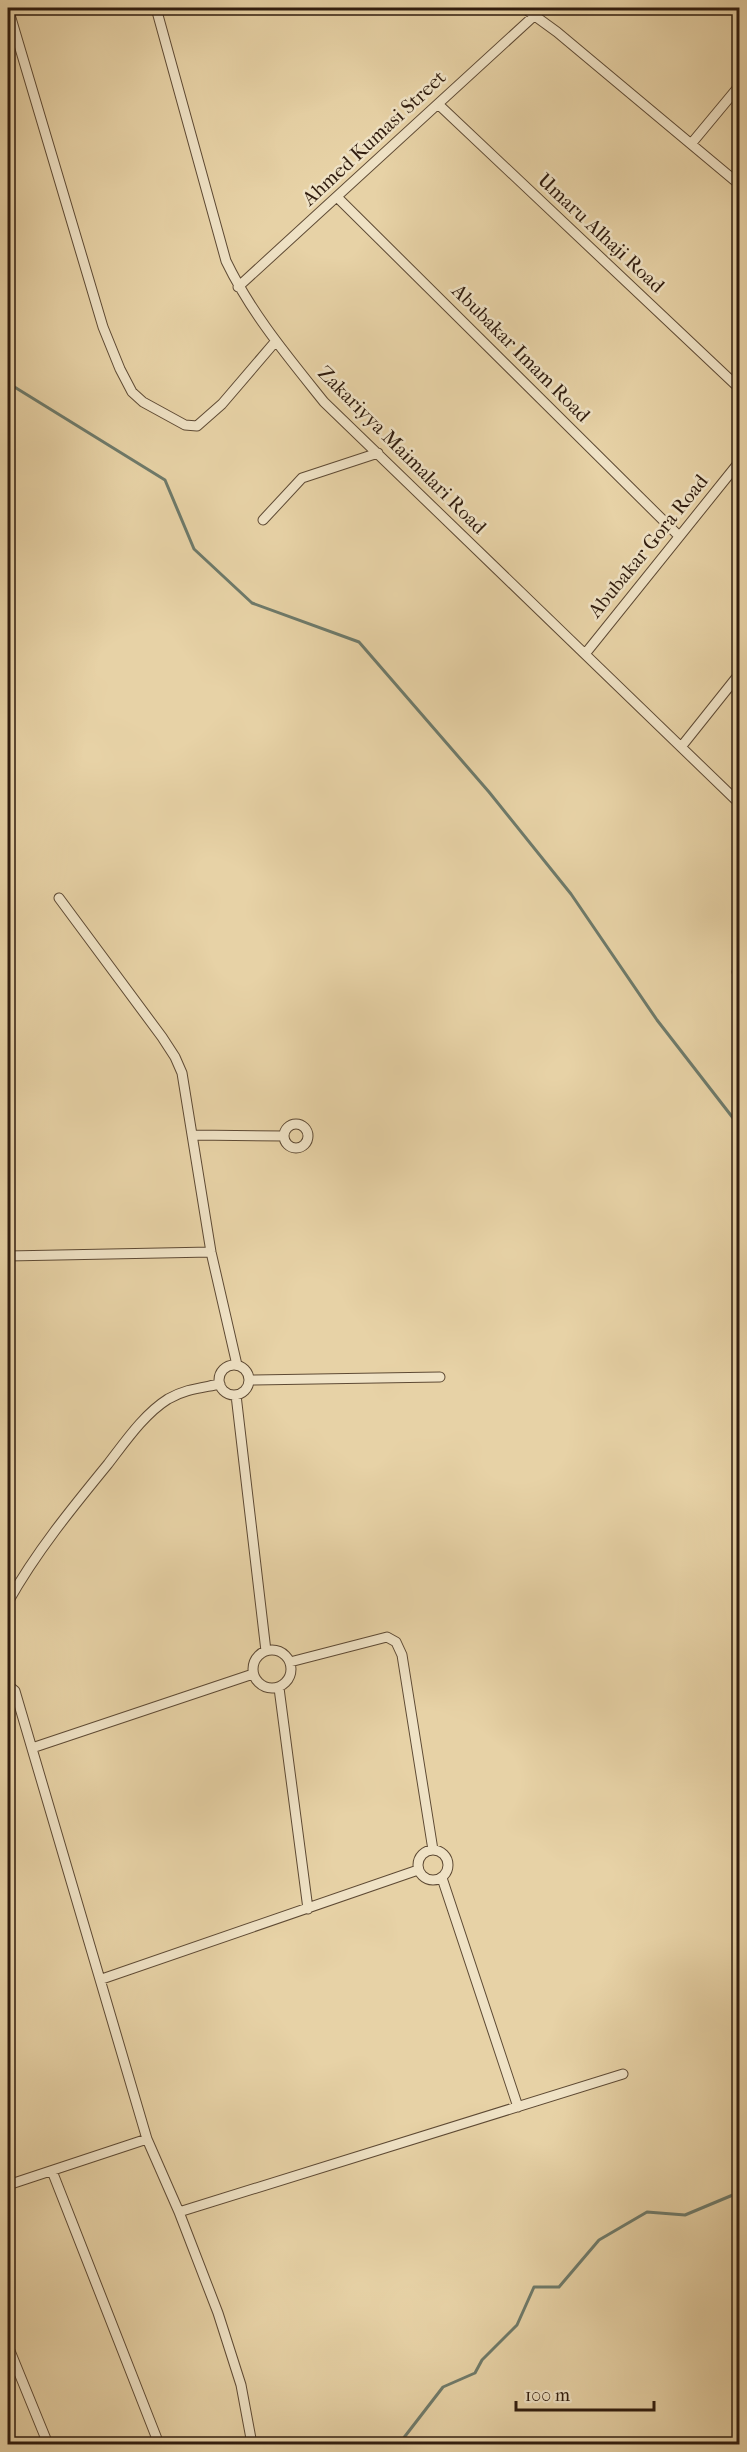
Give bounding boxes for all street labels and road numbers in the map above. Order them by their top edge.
street label: Ahmed Kumasi Street [297,66,450,211]
street label: Umaru Alhaji Road [533,169,670,298]
street label: Abubakar Imam Road [447,279,596,428]
street label: Zakariyya Maimalari Road [313,361,492,540]
street label: Abubakar Gora Road [583,469,713,623]

